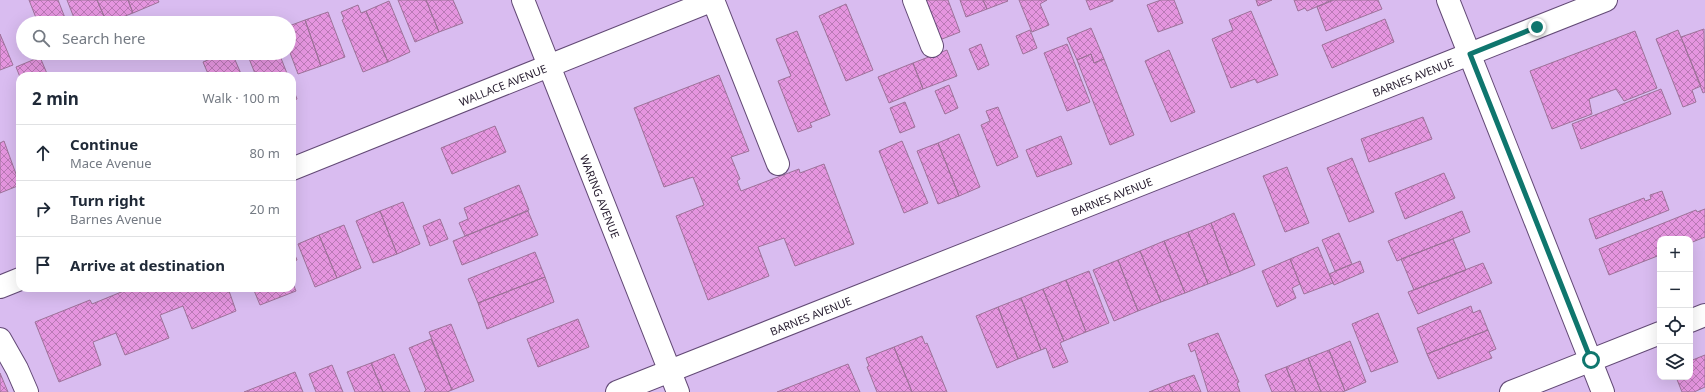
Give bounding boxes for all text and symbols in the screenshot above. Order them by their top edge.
search box [16,16,296,60]
route end [1528,18,1546,36]
icon: search [30,27,52,49]
text: Search here [62,28,145,48]
street label: BARNES AVENUE [1370,54,1456,99]
street label: WALLACE AVENUE [457,60,549,109]
text: 2 min [32,87,79,110]
text: Walk · 100 m [202,89,280,107]
text: Continue [70,134,138,154]
icon: ahead [32,142,54,164]
text: 80 m [250,144,280,162]
street label: WARING AVENUE [577,152,624,240]
text: Mace Avenue [70,154,152,172]
street label: BARNES AVENUE [1069,173,1154,219]
text: Turn right [70,190,145,210]
icon: right [32,198,54,220]
text: 20 m [250,200,280,218]
text: Barnes Avenue [70,210,162,228]
map controls [1657,236,1693,380]
button: + [1657,236,1693,272]
icon: arrive [32,254,54,276]
text: Arrive at destination [70,255,225,275]
button: − [1657,272,1693,308]
street label: BARNES AVENUE [767,292,853,338]
button: locate [1657,308,1693,344]
button: layers [1657,344,1693,380]
route start [1582,351,1600,369]

